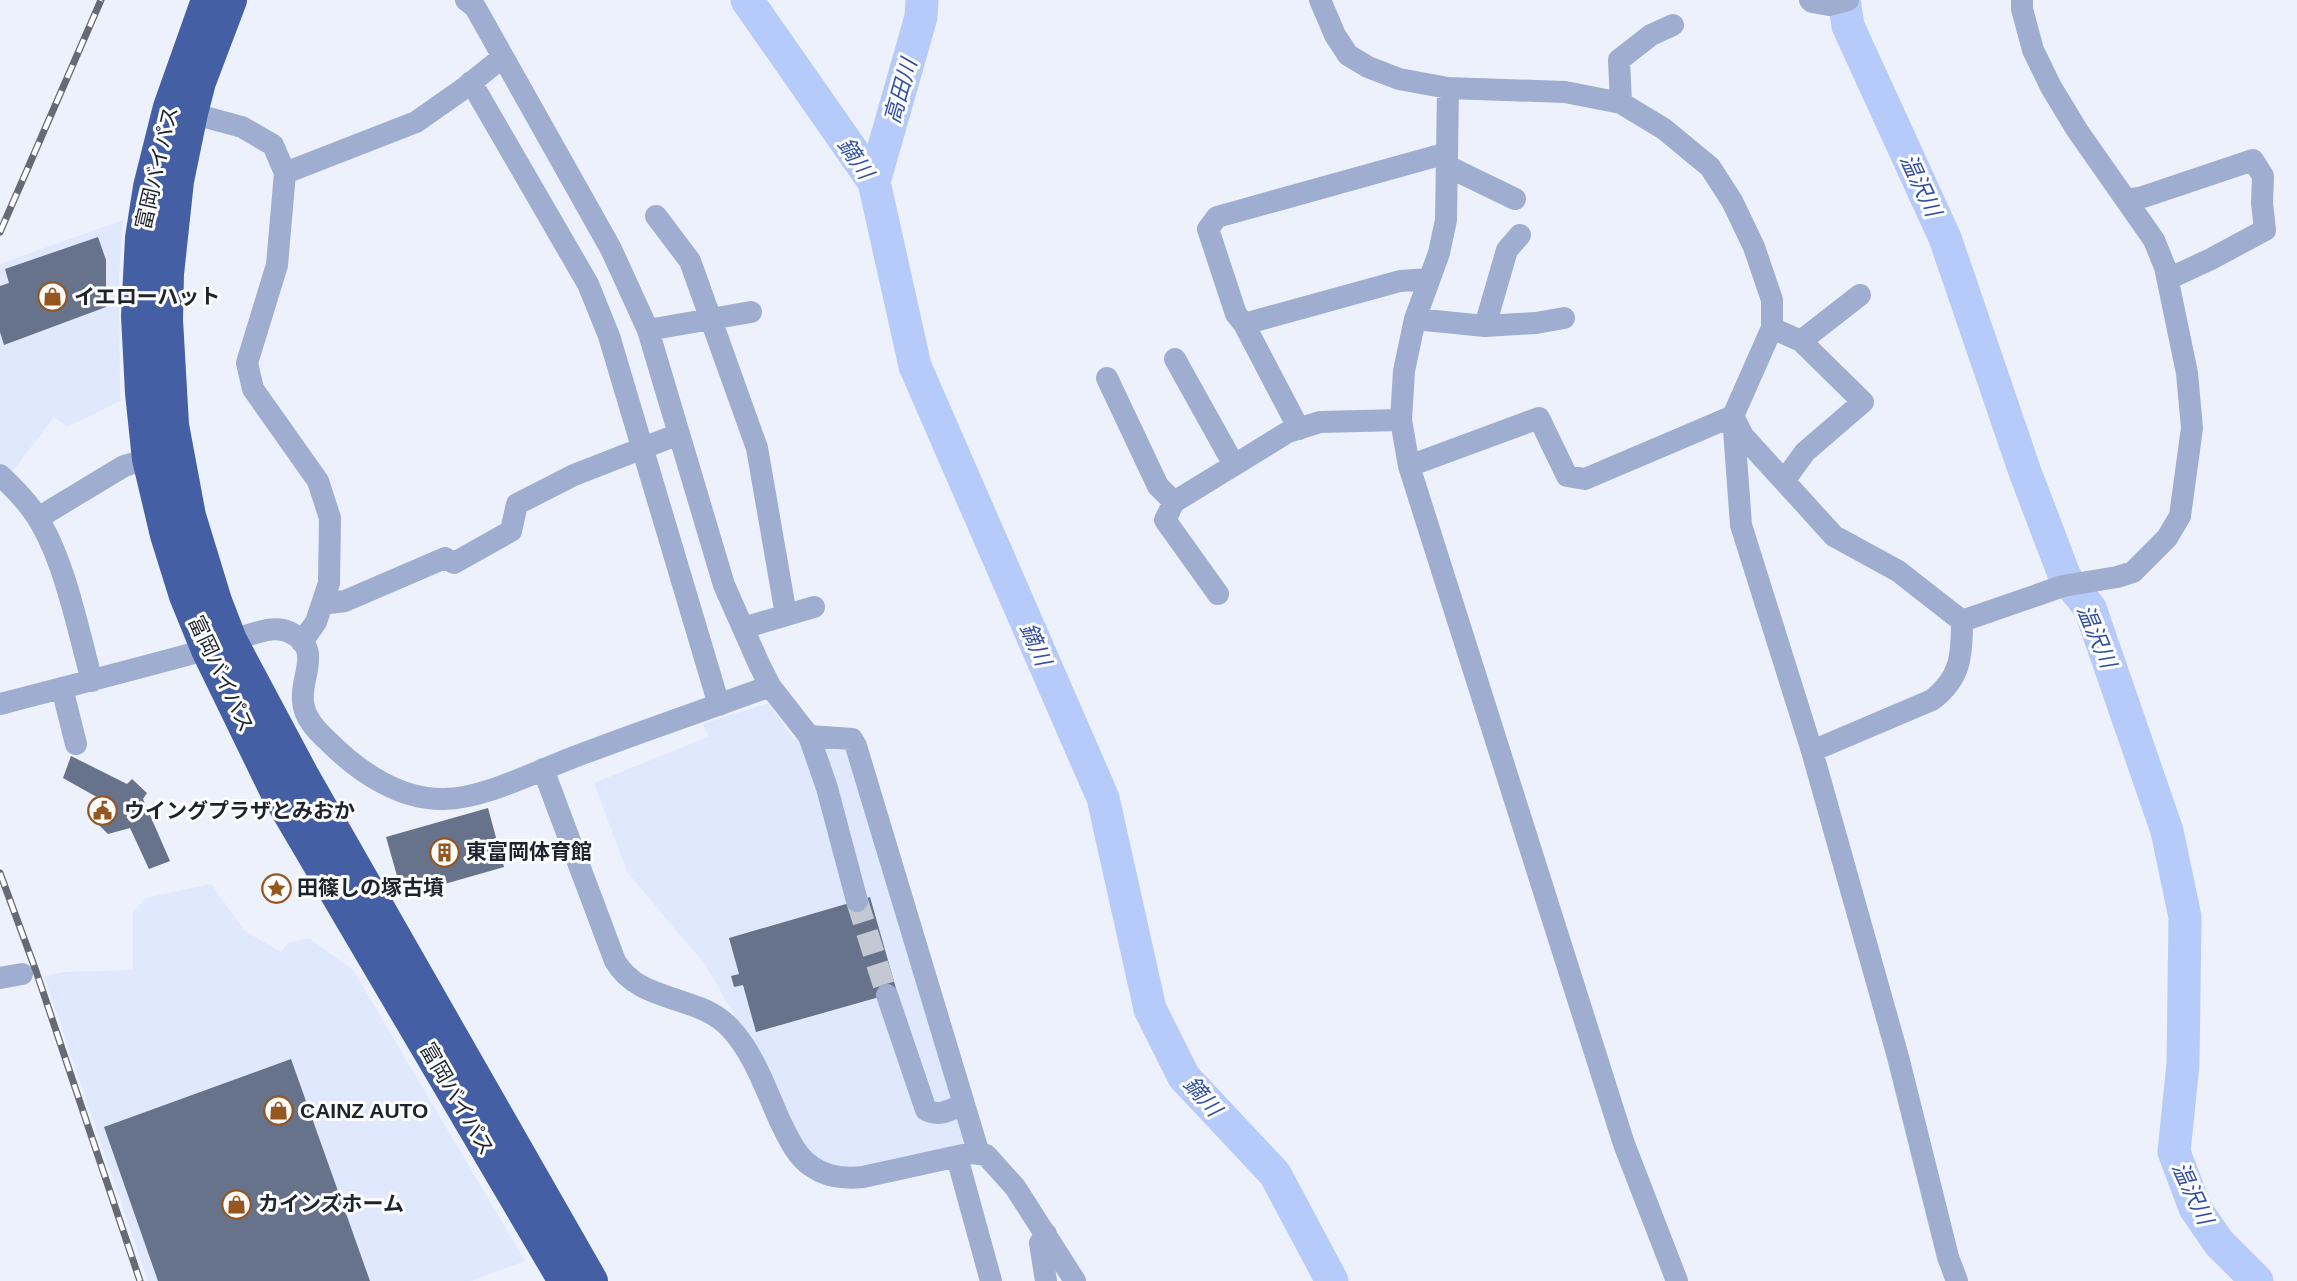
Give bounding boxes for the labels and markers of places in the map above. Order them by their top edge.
shop icon: イエローハット [37,281,69,313]
place label: イエローハット [74,285,220,308]
public building icon: ウイングプラザとみおか [87,795,119,827]
place label: ウイングプラザとみおか [124,799,355,822]
building icon: 東富岡体育館 [429,836,461,868]
place label: 東富岡体育館 [466,840,592,863]
place icon: 田篠しの塚古墳 [260,872,292,904]
place label: 田篠しの塚古墳 [297,876,444,899]
shop icon: CAINZ AUTO [263,1095,295,1127]
place label: CAINZ AUTO [300,1099,428,1122]
shop icon: カインズホーム [221,1188,253,1220]
place label: カインズホーム [258,1192,404,1215]

